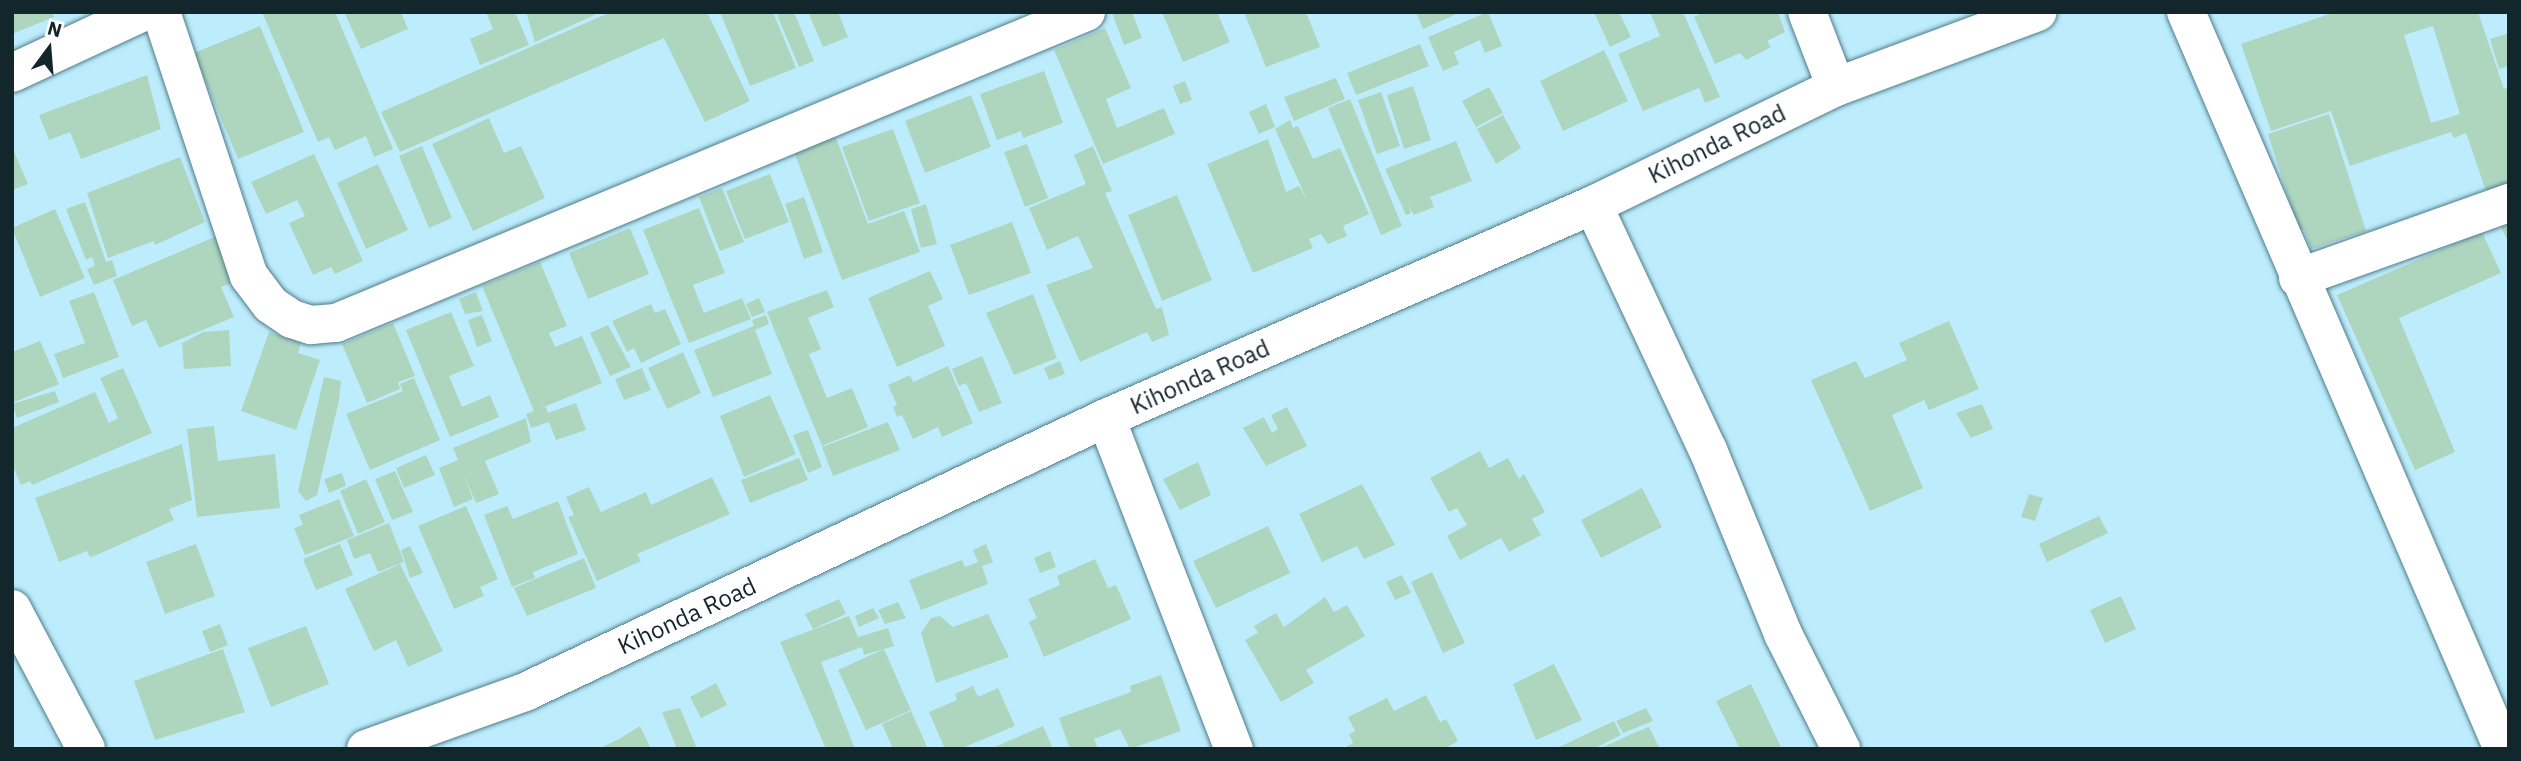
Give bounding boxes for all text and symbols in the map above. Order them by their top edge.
north arrow [14,14,84,84]
text: N [45,15,65,42]
street label: Kihonda Road [1644,98,1790,190]
street label: Kihonda Road [1126,333,1274,421]
street label: Kihonda Road [613,571,761,661]

